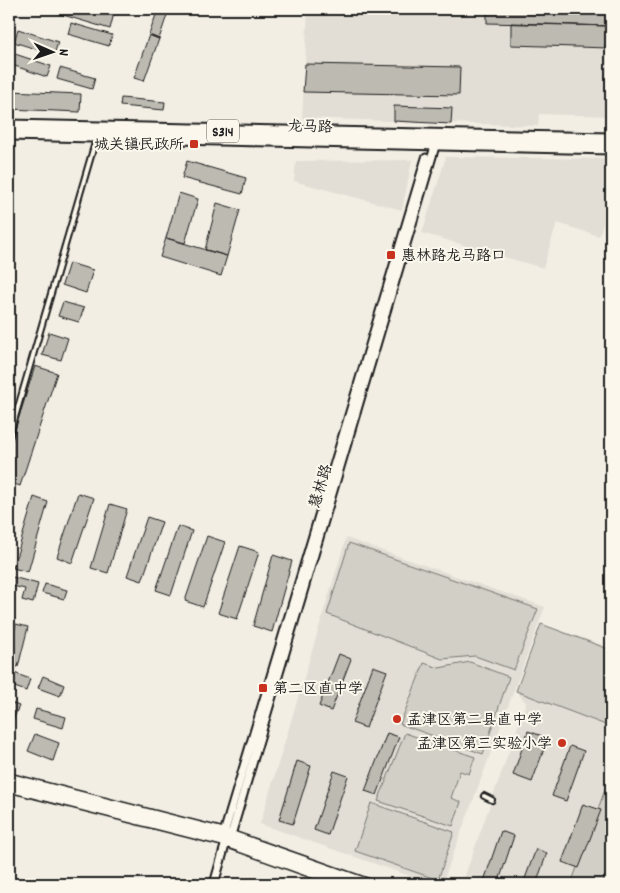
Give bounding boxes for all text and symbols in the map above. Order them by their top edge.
north arrow [28,28,78,78]
text: N [53,49,73,56]
street label: 龙马路 [287,117,333,139]
road number: S314 [207,120,239,142]
place label: 城关镇民政所 [94,135,184,157]
marker: 城关镇民政所 [188,138,200,150]
place label: 惠林路龙马路口 [401,246,506,268]
marker: 惠林路龙马路口 [385,249,397,261]
street label: 慧林路 [305,462,339,511]
place label: 第二区直中学 [273,679,363,701]
marker: 第二区直中学 [257,682,269,694]
place label: 孟津区第二县直中学 [407,710,542,732]
marker: 孟津区第二县直中学 [391,713,403,725]
place label: 孟津区第三实验小学 [417,734,552,756]
marker: 孟津区第三实验小学 [556,737,568,749]

